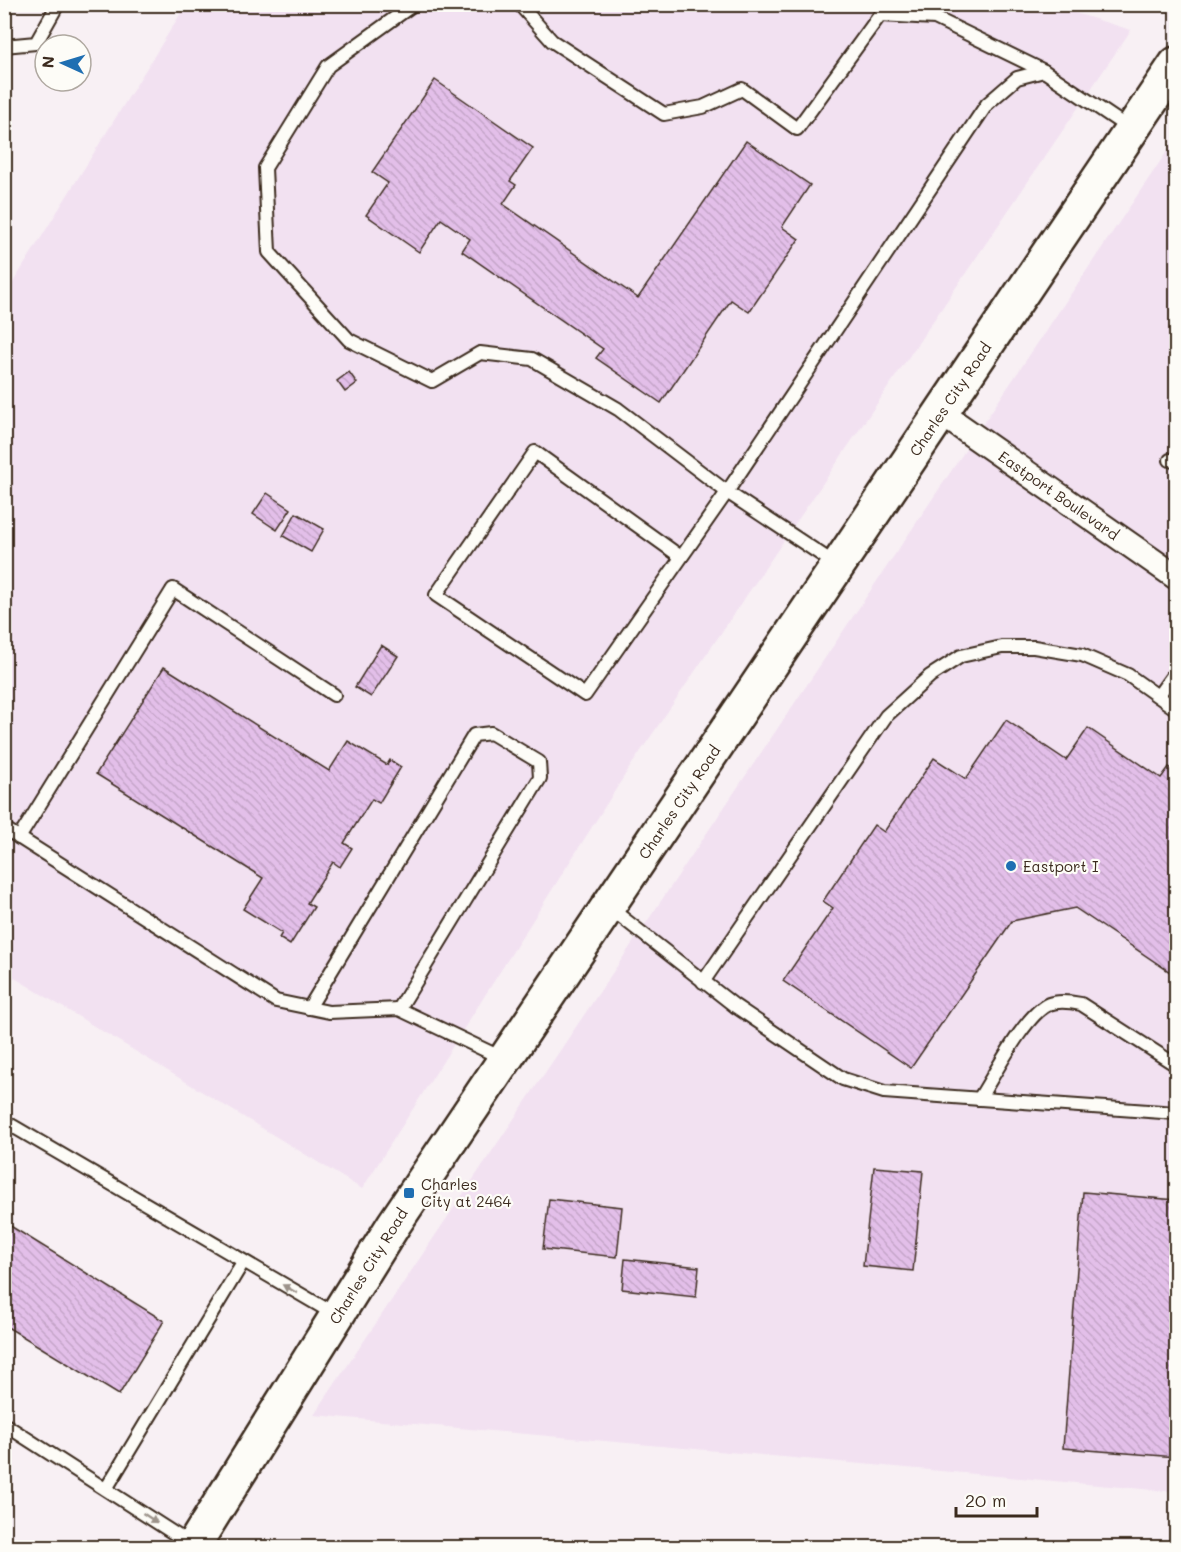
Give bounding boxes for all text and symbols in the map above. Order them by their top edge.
north arrow [33,33,93,93]
text: N [37,55,58,69]
street label: Charles City Road [904,338,996,460]
street label: Eastport Boulevard [995,446,1123,544]
street label: Charles City Road [633,741,725,863]
place label: Eastport I [1023,856,1099,876]
marker: Eastport I [1004,859,1018,873]
place label: Charles City at 2464 [421,1174,511,1211]
marker: Charles City at 2464 [402,1186,416,1200]
street label: Charles City Road [324,1204,412,1328]
one-way arrow [281,1284,298,1294]
scale bar [956,1480,1037,1518]
text: 20 m [965,1488,1006,1512]
one-way arrow [141,1512,158,1523]

